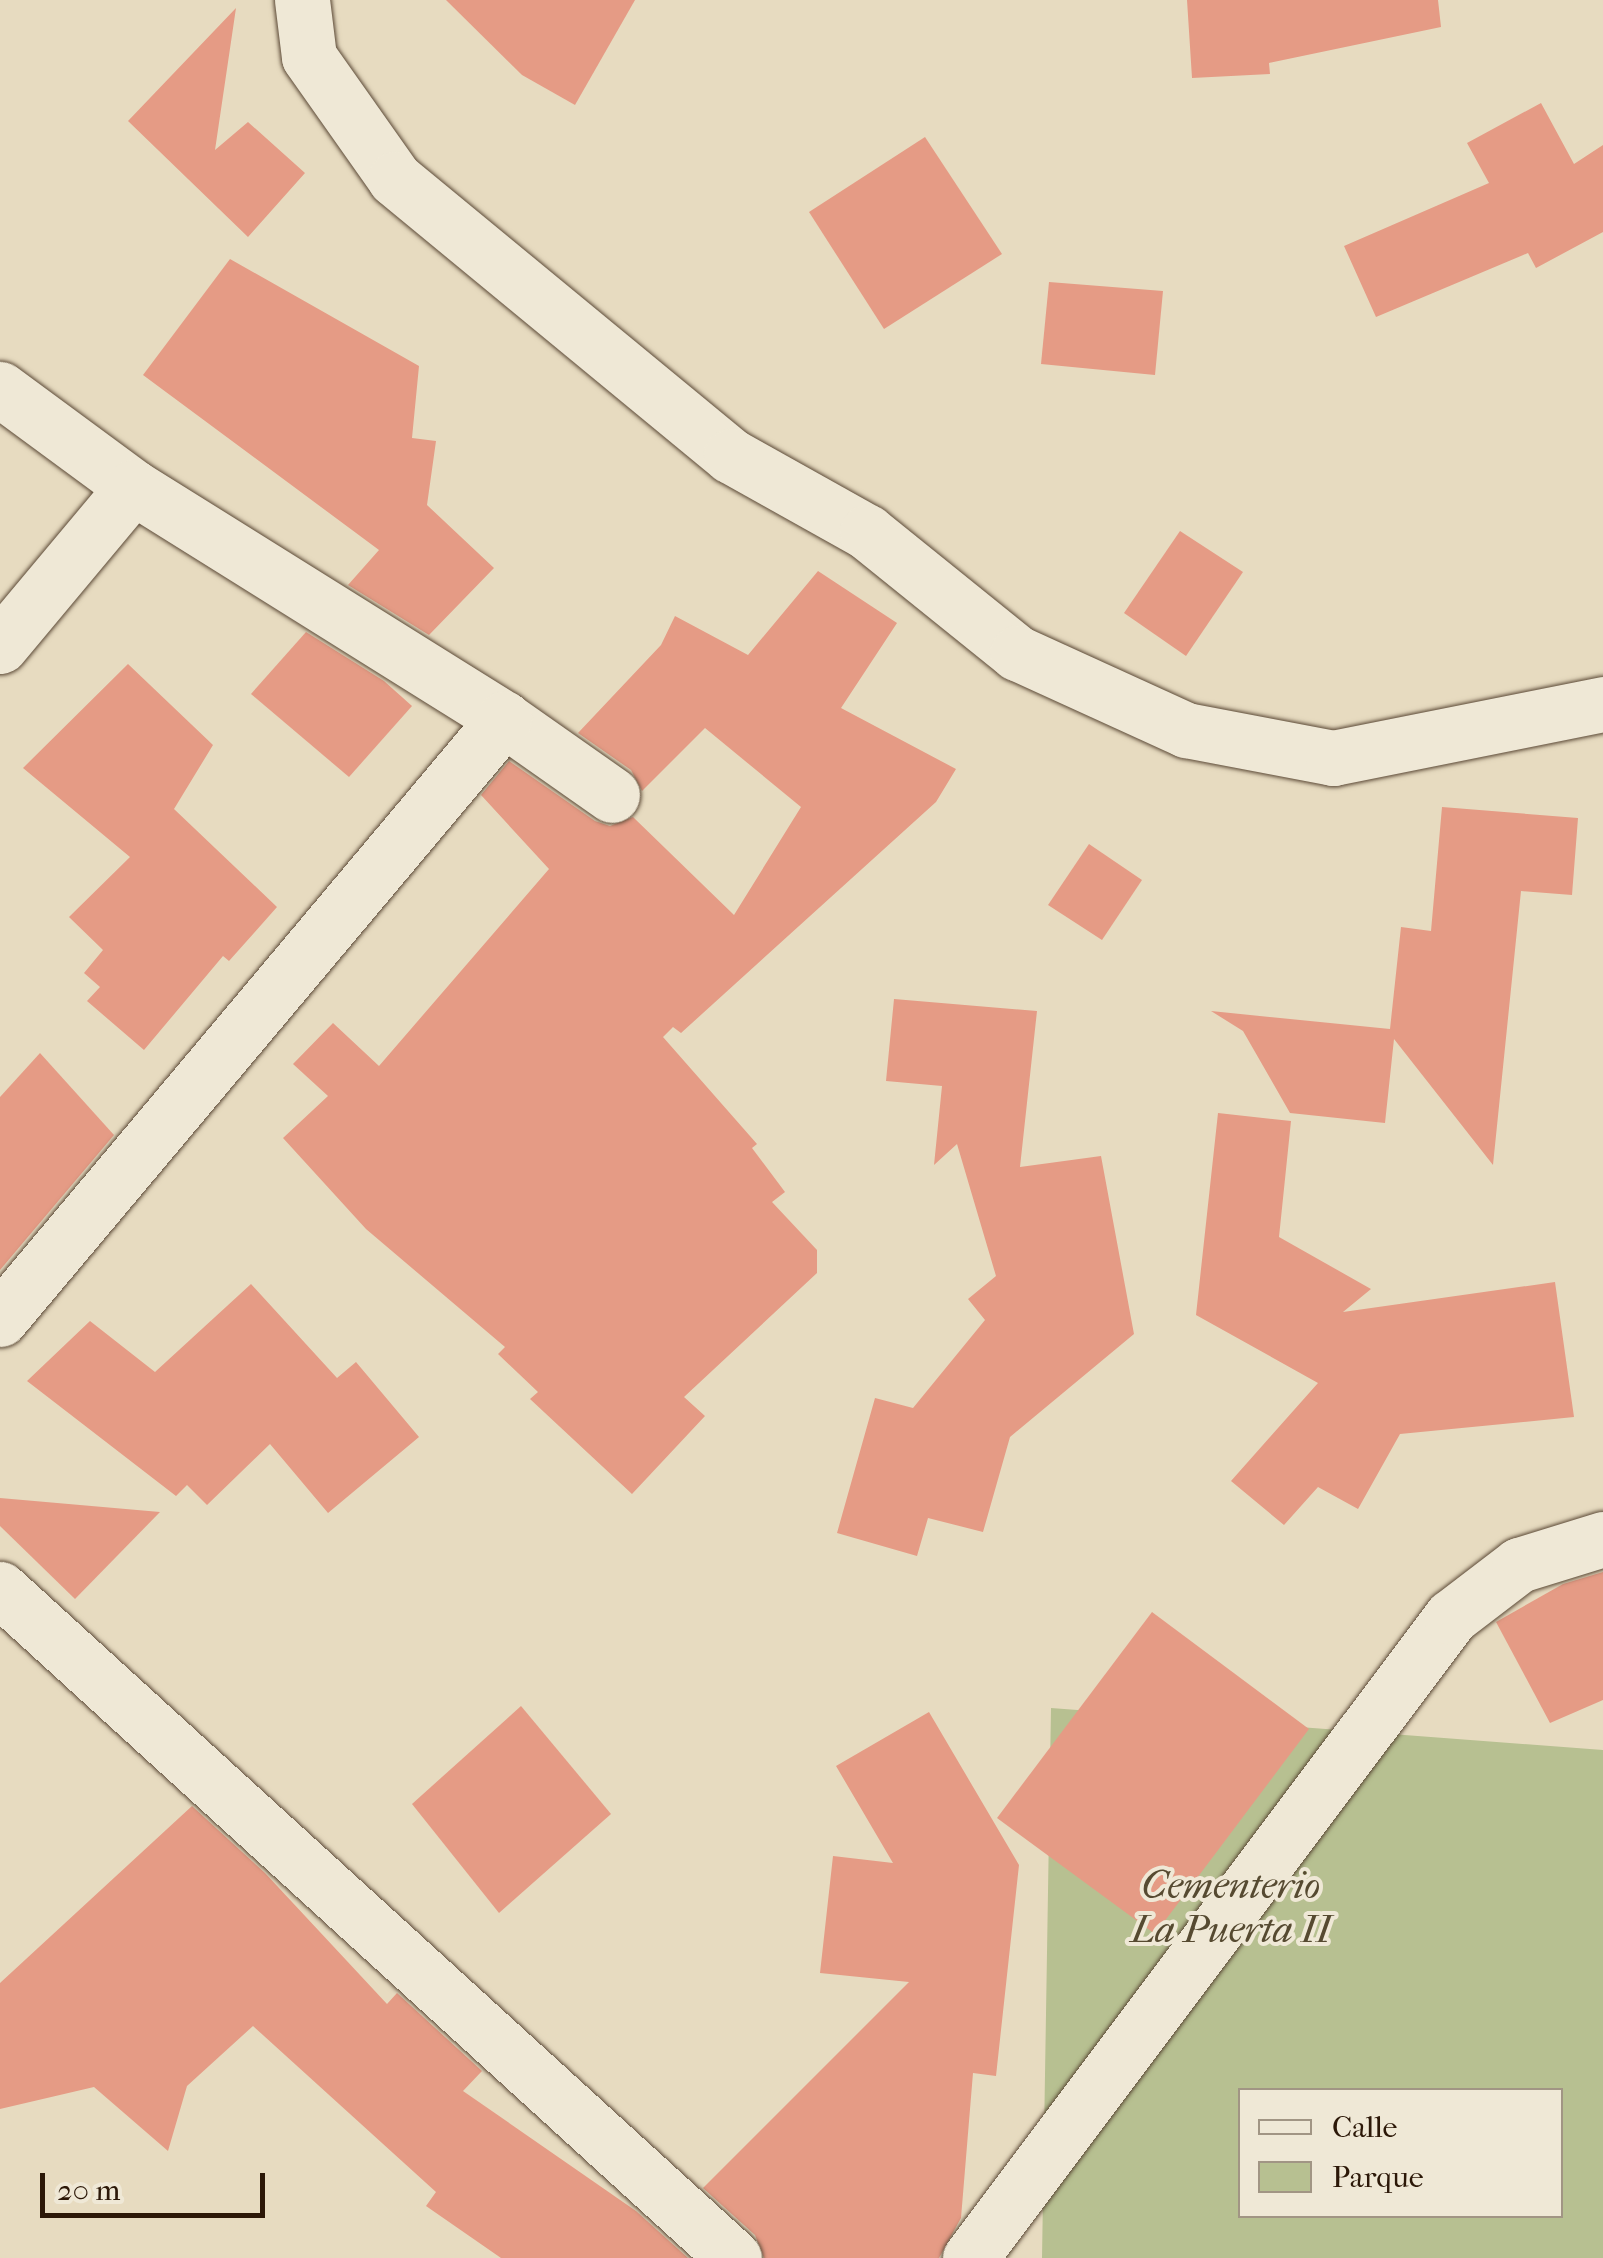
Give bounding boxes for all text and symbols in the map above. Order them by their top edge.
park label: Cementerio La Puerta II [1131,1863,1331,1952]
legend [1238,2088,1563,2218]
text: Calle [1332,2110,1397,2145]
scale bar [45,2153,270,2215]
text: Parque [1332,2160,1424,2195]
text: 20 m [57,2173,120,2208]

